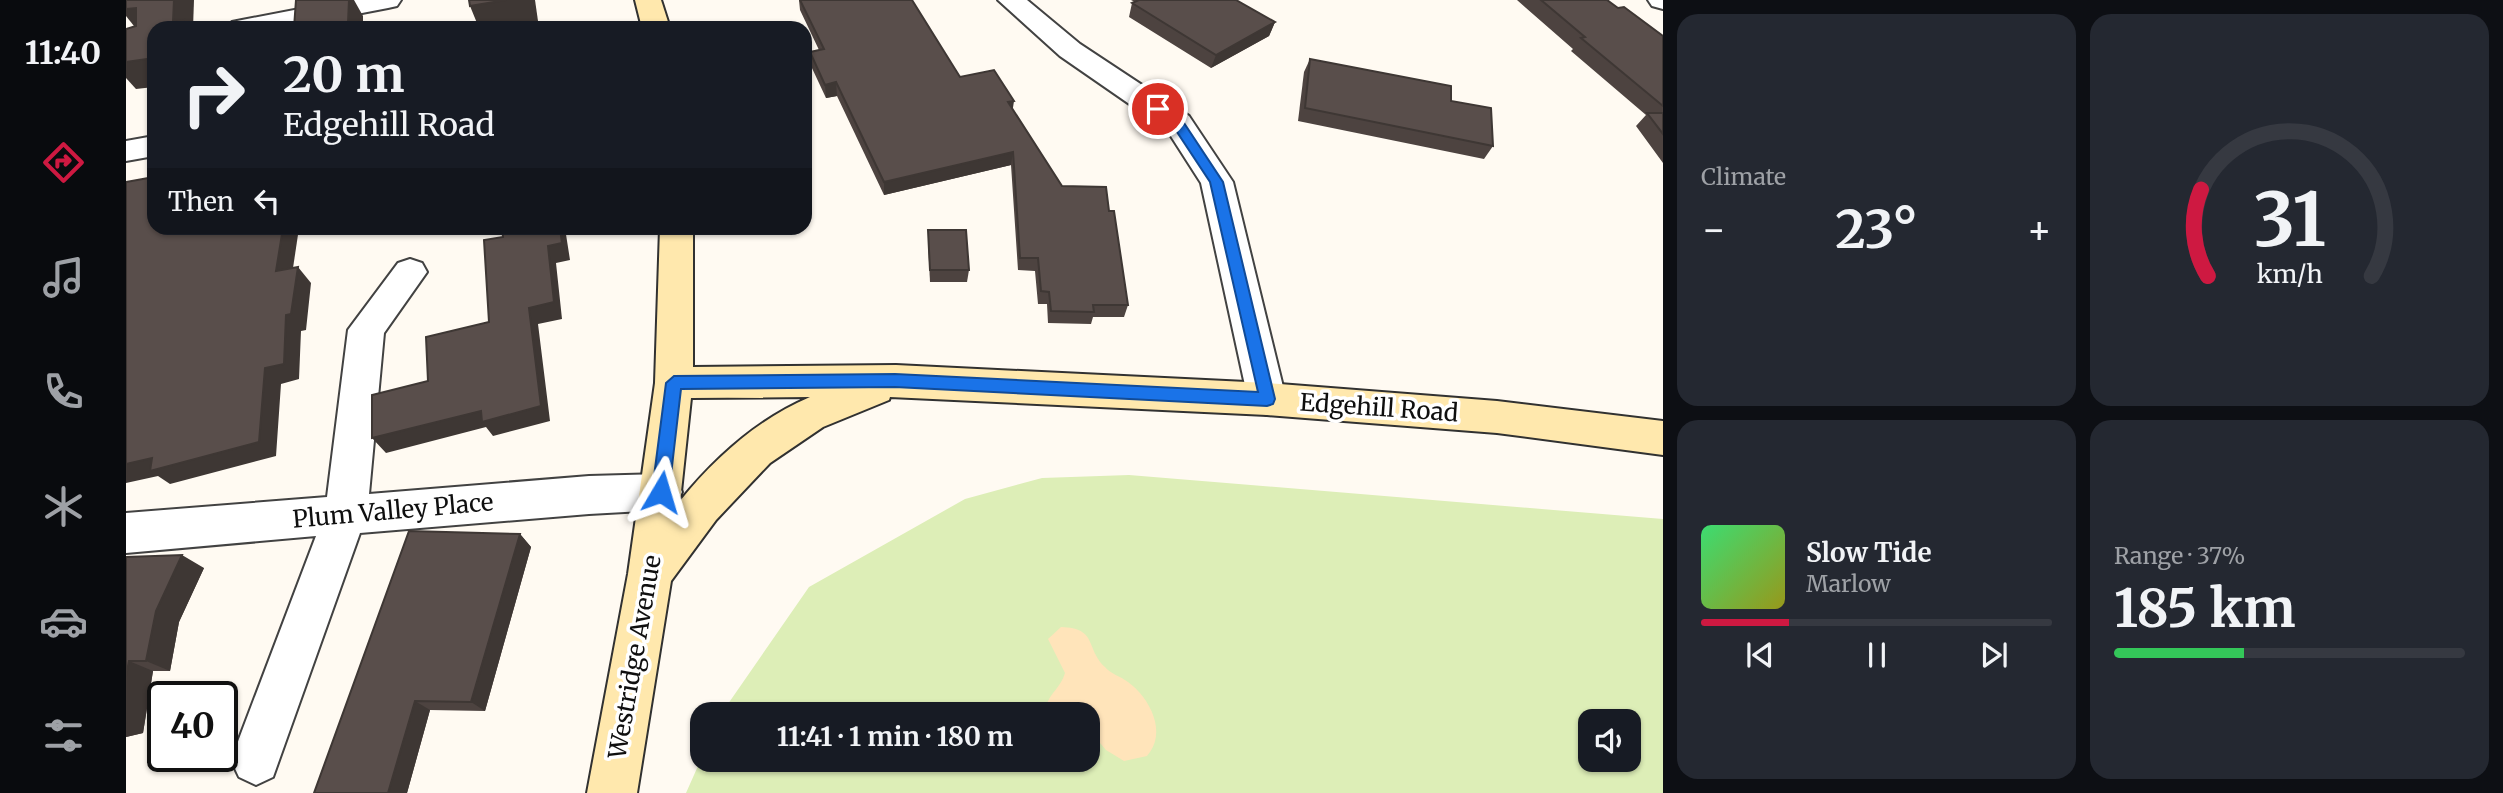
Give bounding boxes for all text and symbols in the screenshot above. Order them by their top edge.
text: 11:40 [25,33,101,73]
text: 20 m [283,44,404,105]
icon: right [168,49,259,140]
pin [1128,79,1188,139]
icon: arrive [1139,90,1177,128]
text: Edgehill Road [283,105,495,145]
icon: directions [39,138,88,187]
text: Climate [1701,162,1786,191]
text: 31 [2253,174,2326,266]
icon: left [248,182,286,220]
text: Then [168,185,234,218]
text: 23° [1835,197,1918,262]
text: − [1701,206,1726,253]
text: + [2027,206,2052,253]
icon: music [39,253,88,302]
text: km/h [2256,258,2323,290]
icon: phone [39,367,88,416]
street label: Edgehill Road [1299,386,1459,429]
position arrow [624,455,698,529]
icon: climate [39,482,88,531]
street label: Plum Valley Place [291,486,495,535]
text: Slow Tide [1806,536,1932,569]
text: Range · 37% [2114,541,2245,570]
street label: Westridge Avenue [601,553,668,762]
text: Marlow [1806,569,1891,598]
text: 185 km [2114,576,2295,641]
icon: car [39,597,88,646]
icon: previous [1741,636,1779,674]
icon: pause [1858,636,1896,674]
icon: next [1975,636,2013,674]
speed limit sign: 40 [147,681,238,772]
map controls [1578,709,1641,772]
button: sound [1578,709,1641,772]
icon: filters [39,711,88,760]
text: 11:41 · 1 min · 180 m [777,720,1013,753]

